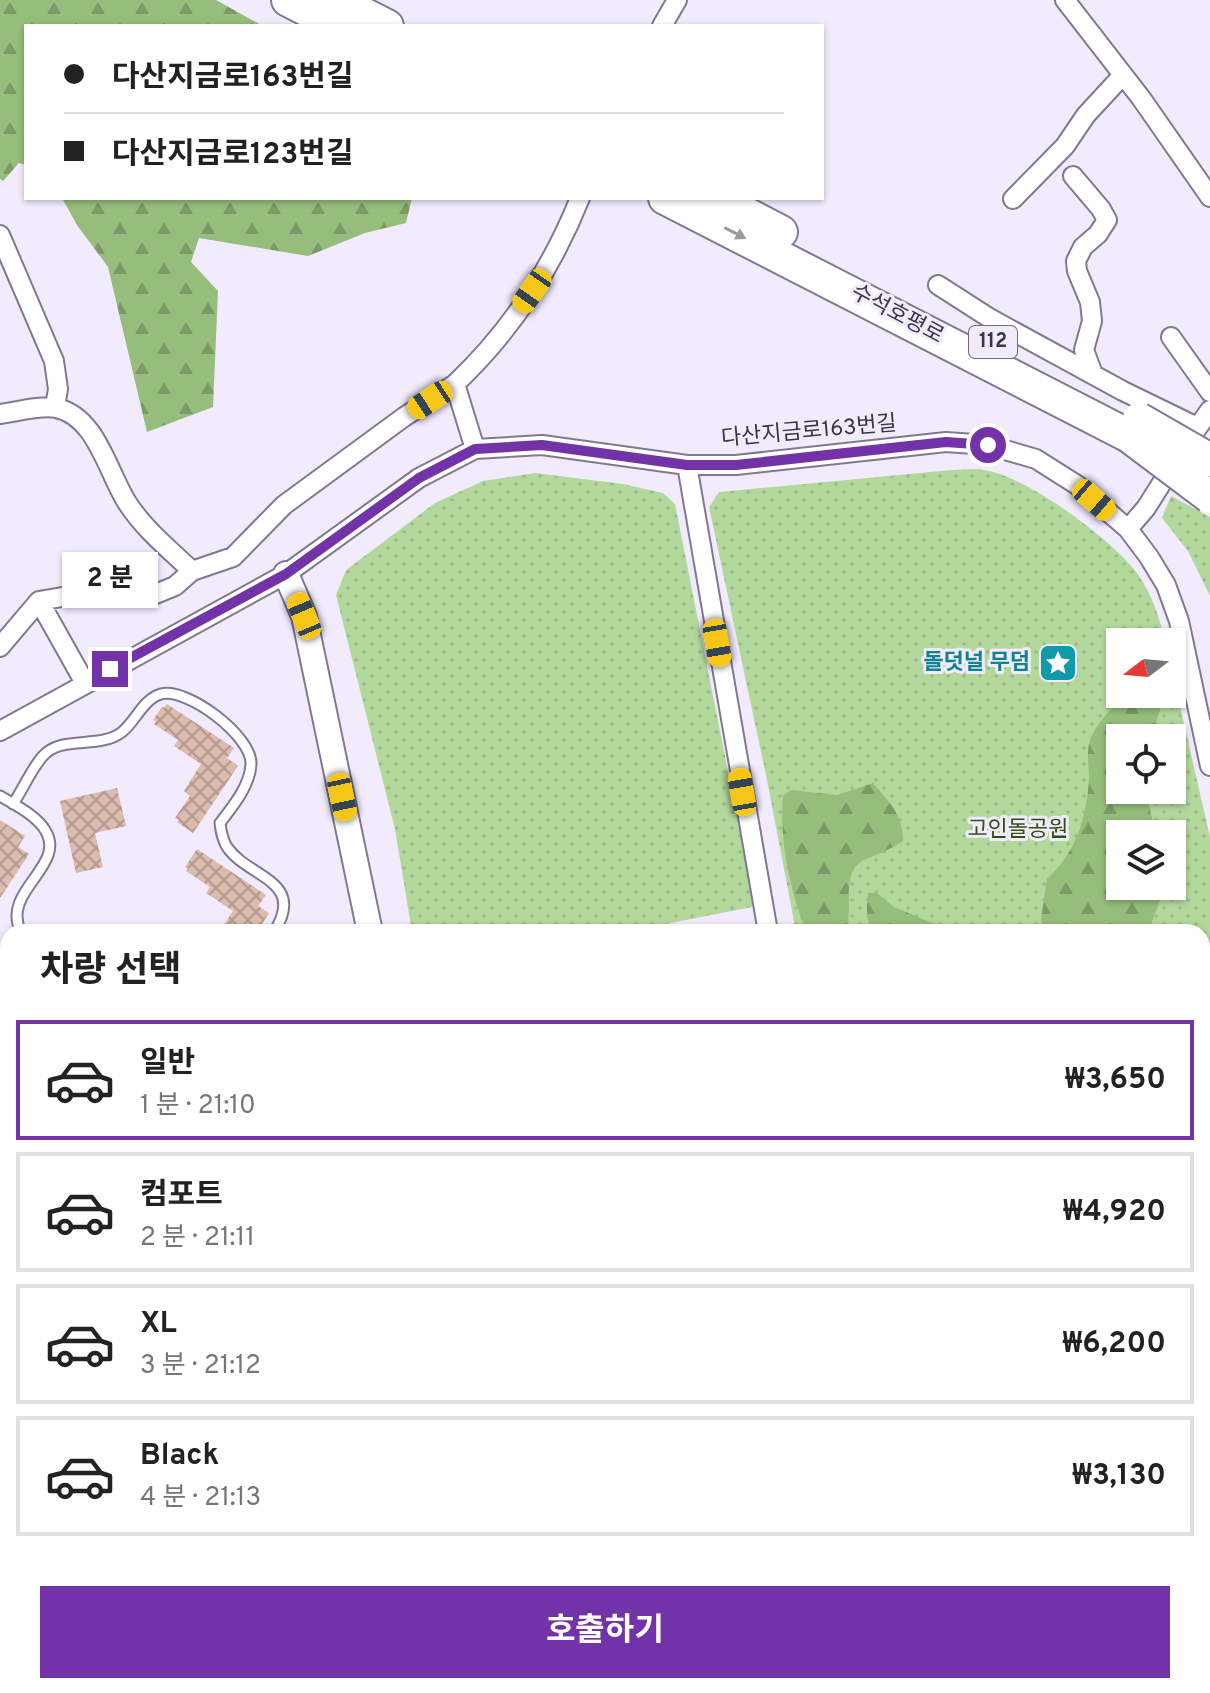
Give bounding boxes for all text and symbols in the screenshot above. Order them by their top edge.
text: 다산지금로163번길 [112,60,354,97]
text: 다산지금로123번길 [112,137,354,174]
one-way arrow [723,226,746,240]
car [508,264,556,318]
street label: 수석호평로 [846,279,948,351]
road number: 112 [969,326,1017,358]
car [403,377,457,423]
street label: 다산지금로163번길 [720,411,898,453]
route start [970,427,1006,463]
car [1068,475,1120,525]
callout: 2 분 [62,553,158,609]
text: 2 분 [87,563,133,596]
car [284,589,324,643]
car [701,617,733,669]
north arrow [1106,628,1186,708]
map controls [1106,628,1186,900]
place icon: 돌덧널 무덤 [1037,642,1079,684]
place label: 돌덧널 무덤 [923,650,1030,677]
route end [92,651,128,687]
button: locate [1106,724,1186,804]
car [726,766,758,818]
car [325,771,359,823]
park label: 고인돌공원 [967,817,1069,844]
button: layers [1106,820,1186,900]
text: 차량 선택 [40,949,181,995]
icon: car [44,1044,116,1116]
text: 일반 [140,1046,195,1083]
text: ₩3,650 [1065,1062,1166,1099]
text: 1 분 · 21:10 [140,1090,256,1123]
icon: car [44,1176,116,1248]
text: 컴포트 [140,1178,223,1215]
text: ₩4,920 [1063,1194,1166,1231]
text: 2 분 · 21:11 [140,1222,255,1255]
text: XL [140,1306,177,1343]
icon: car [44,1308,116,1380]
text: ₩6,200 [1062,1326,1166,1363]
text: 3 분 · 21:12 [140,1350,261,1383]
text: Black [140,1438,219,1475]
icon: car [44,1440,116,1512]
text: ₩3,130 [1072,1458,1166,1495]
text: 4 분 · 21:13 [140,1482,261,1515]
button: 호출하기 [40,1586,1170,1678]

